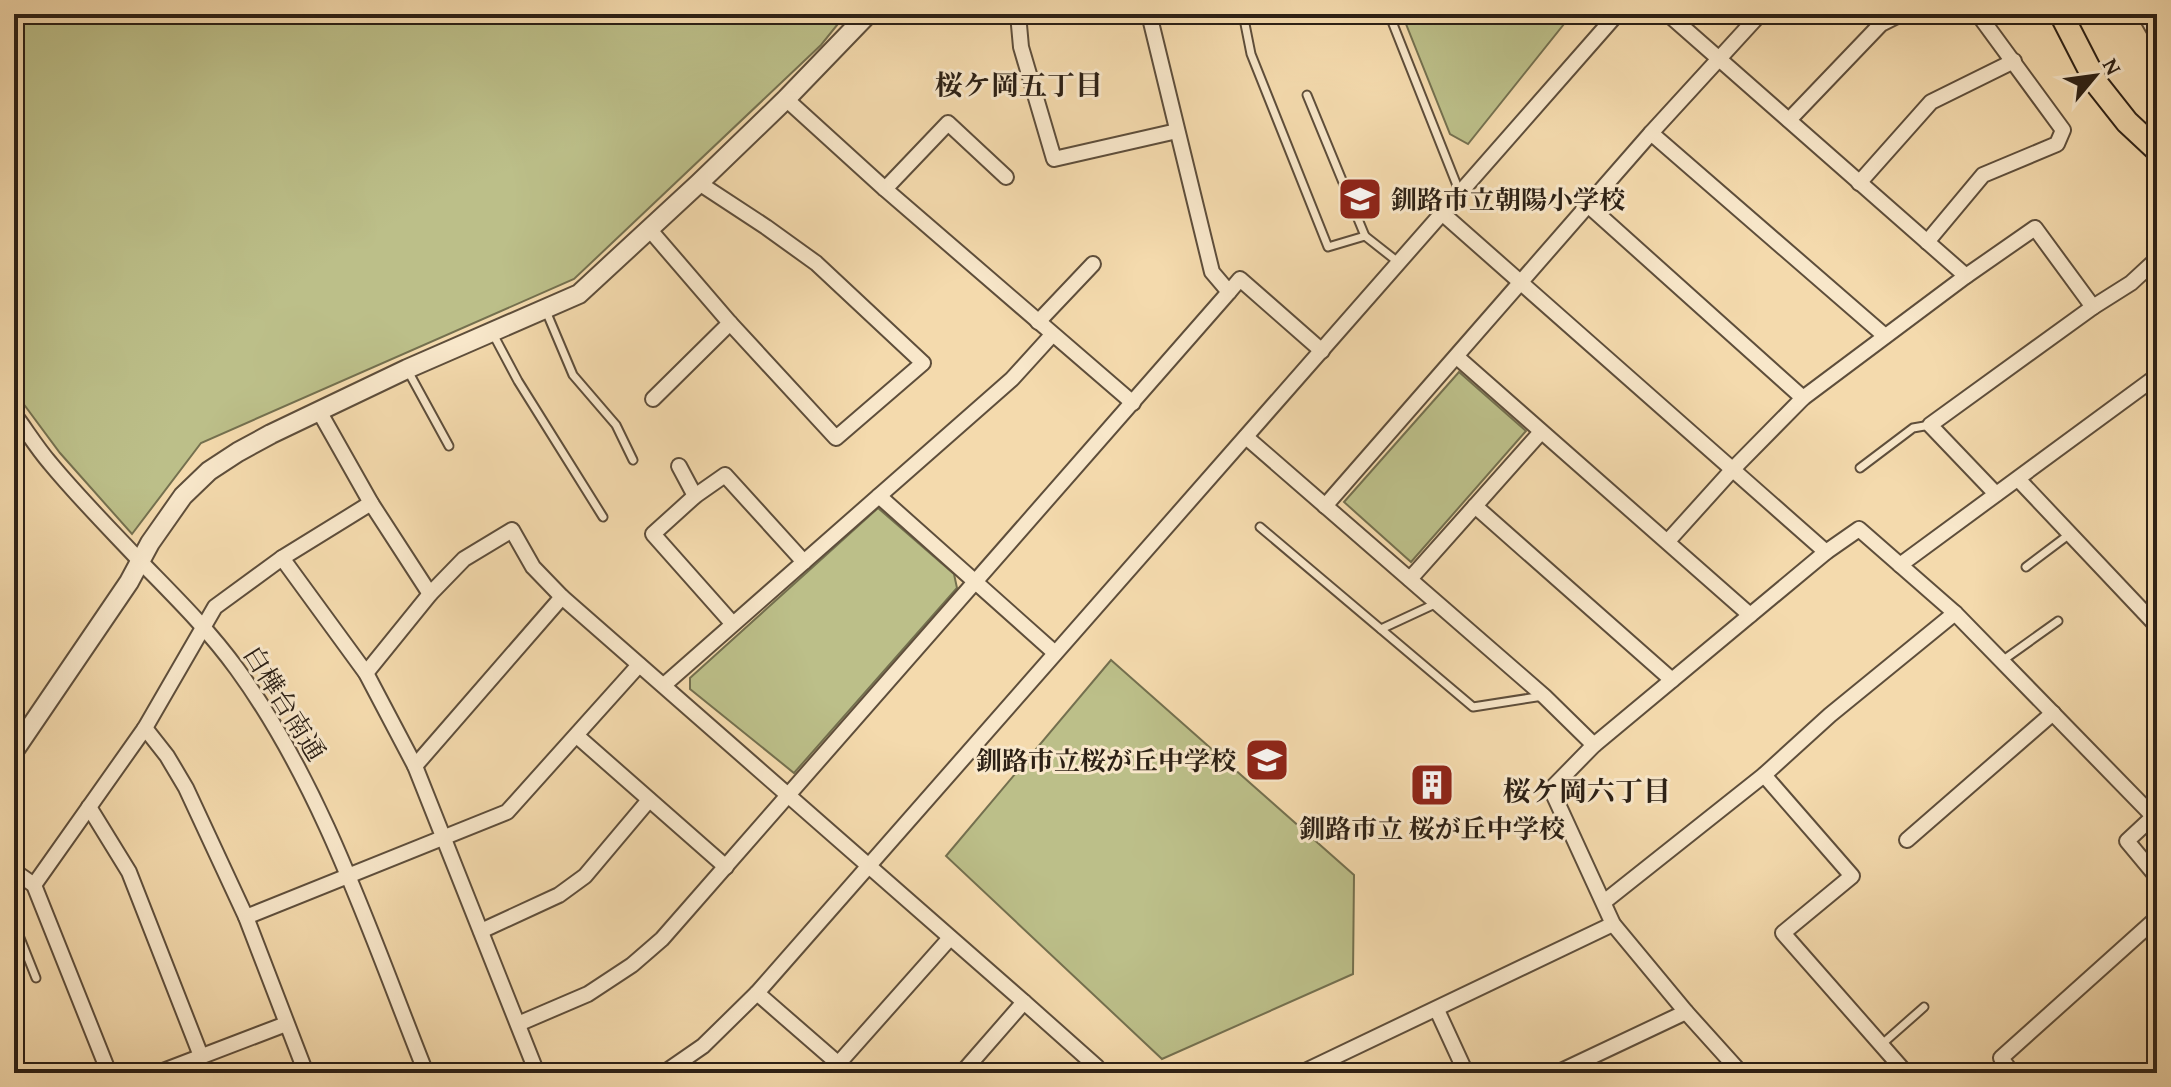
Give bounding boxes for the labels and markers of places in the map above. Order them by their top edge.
school or university icon: 釧路市立朝陽小学校 [1336,175,1384,223]
place label: 釧路市立朝陽小学校 [1391,180,1625,219]
school or university icon: 釧路市立桜が丘中学校 [1243,736,1291,784]
place label: 釧路市立桜が丘中学校 [976,741,1236,780]
building icon: 釧路市立 桜が丘中学校 [1408,761,1456,809]
place label: 釧路市立 桜が丘中学校 [1299,809,1565,848]

